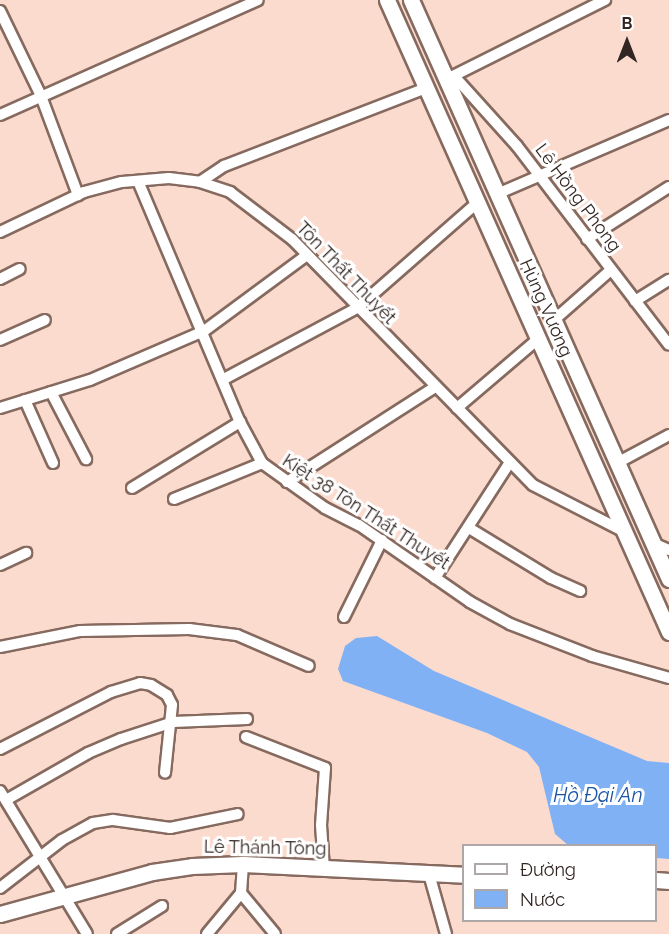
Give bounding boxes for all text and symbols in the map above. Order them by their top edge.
north arrow [597,12,657,72]
text: B [622,14,632,33]
street label: Lê Hồng Phong [530,140,626,256]
street label: Tôn Thất Thuyết [291,217,401,329]
street label: Hùng Vương [515,255,577,361]
street label: Kiệt 38 Tôn Thất Thuyết [278,449,454,575]
water label: Hồ Đại An [553,783,643,807]
street label: Lê Thánh Tông [203,836,327,860]
legend [462,844,657,922]
text: Đường [520,859,576,880]
text: Nước [520,889,565,910]

